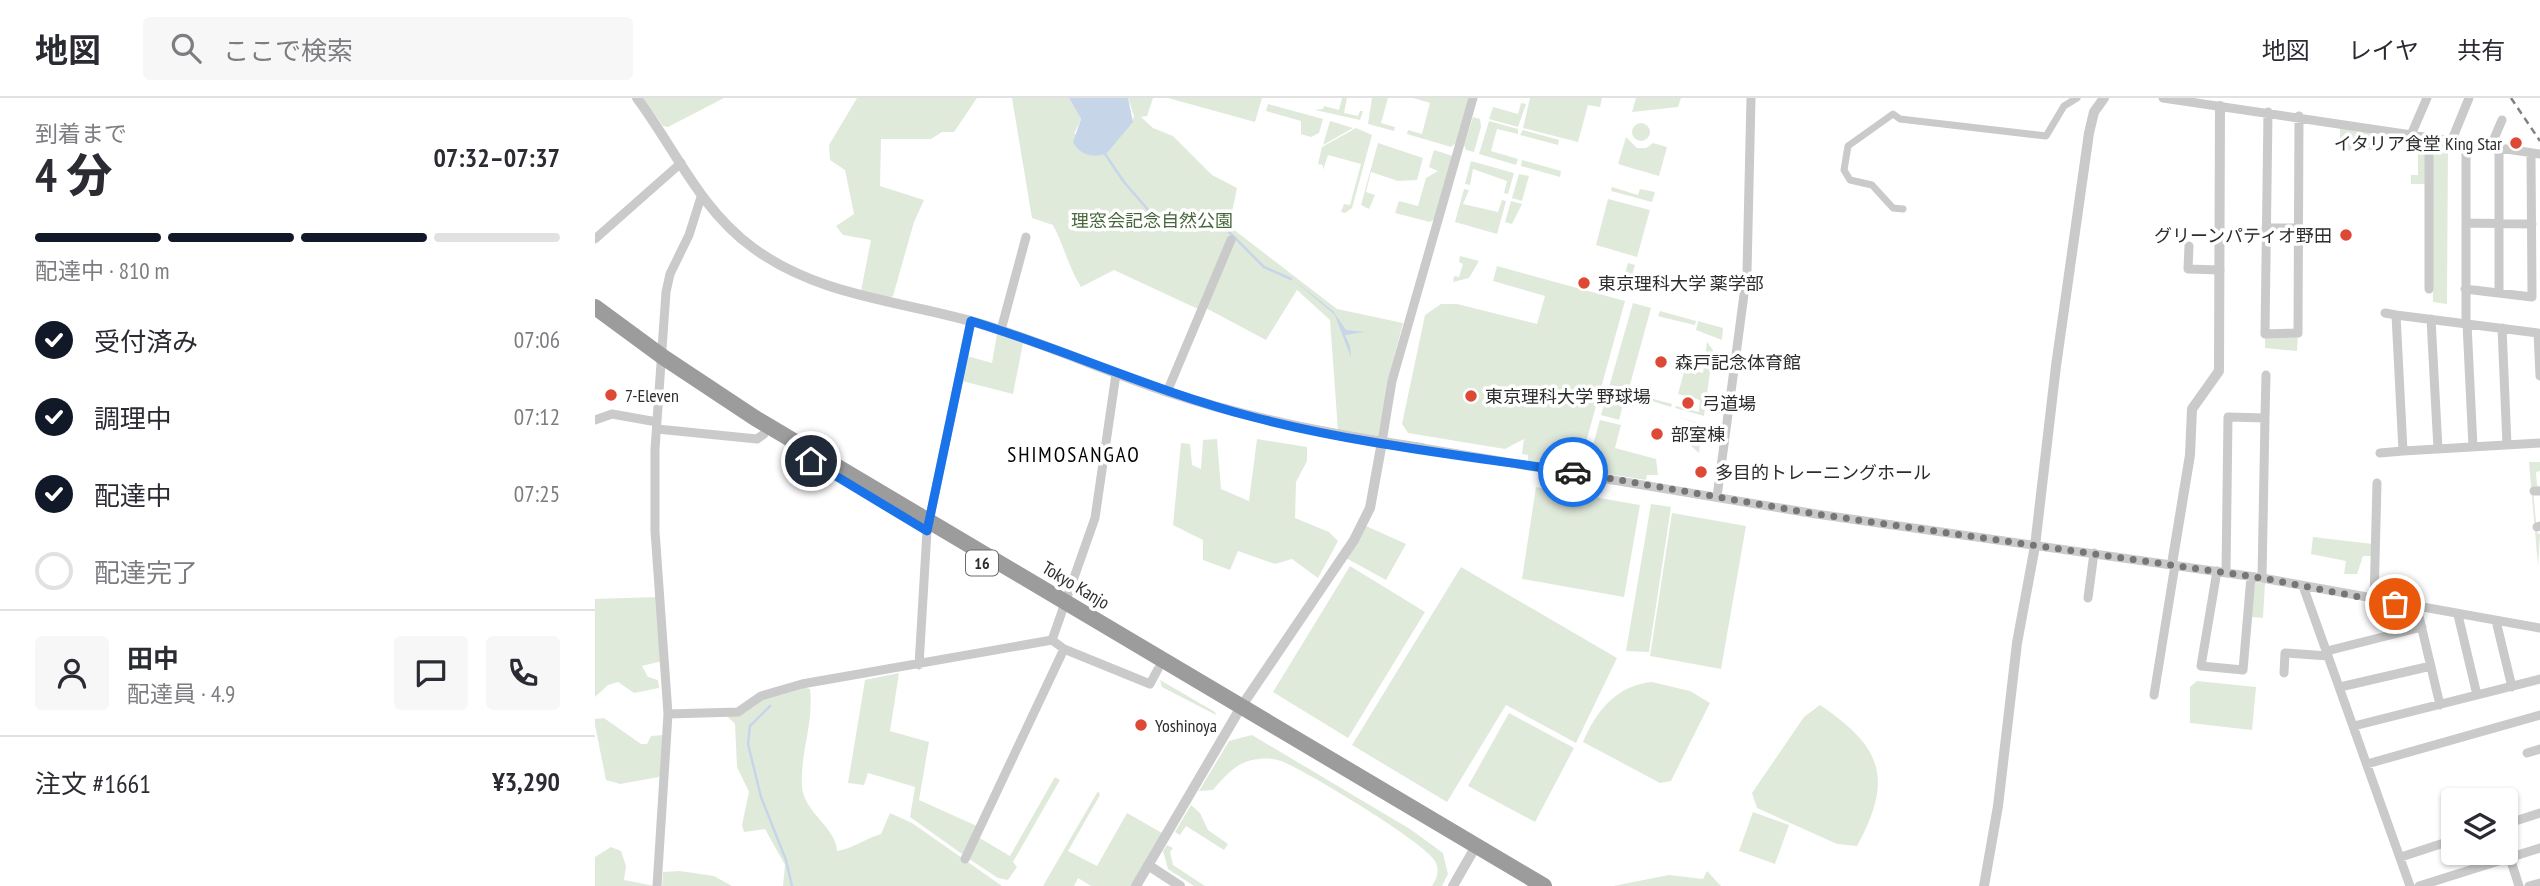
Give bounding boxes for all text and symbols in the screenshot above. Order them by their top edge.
search box [143,17,633,80]
text: 地図 [35,28,101,71]
icon: search [167,29,205,67]
text: ここで検索 [223,34,353,67]
text: 地図 [2262,35,2310,66]
text: レイヤ [2348,35,2419,66]
text: 共有 [2457,35,2505,66]
text: 到着まで [35,119,127,148]
place label: イタリア食堂 King Star [2334,132,2502,155]
marker: イタリア食堂 King Star [2508,135,2524,151]
text: 07:32–07:37 [433,141,560,174]
text: 4 分 [35,145,112,205]
park label: 理窓会記念自然公園 [1071,209,1233,232]
place label: グリーンパティオ野田 [2154,224,2332,247]
marker: グリーンパティオ野田 [2338,227,2354,243]
text: 配達中 · 810 m [35,256,170,285]
place label: 東京理科大学 薬学部 [1598,272,1764,295]
marker: 東京理科大学 薬学部 [1576,275,1592,291]
icon: check [35,321,73,359]
text: 受付済み [94,325,198,358]
text: 07:06 [514,325,560,354]
place label: 森戸記念体育館 [1675,351,1801,374]
marker: 森戸記念体育館 [1653,354,1669,370]
place label: 7-Eleven [625,384,679,407]
place label: 東京理科大学 野球場 [1485,385,1651,408]
marker: 7-Eleven [603,387,619,403]
marker: 東京理科大学 野球場 [1463,388,1479,404]
place label: 弓道場 [1702,392,1756,415]
marker: 弓道場 [1680,395,1696,411]
icon: check [35,398,73,436]
text: 調理中 [94,402,172,435]
text: 07:12 [514,402,560,431]
place label: 部室棟 [1671,423,1725,446]
marker: 部室棟 [1649,426,1665,442]
pin [781,431,841,491]
courier [1538,437,1608,507]
district label: SHIMOSANGAO [1007,441,1141,468]
icon: home [792,442,830,480]
icon: car [1554,453,1592,491]
place label: 多目的トレーニングホール [1715,461,1931,484]
marker: 多目的トレーニングホール [1693,464,1709,480]
icon: check [35,475,73,513]
text: 配達中 [94,479,172,512]
text: 07:25 [514,479,560,508]
road number: 16 [966,550,998,576]
text: 配達完了 [94,556,198,589]
street label: Tokyo Kanjo [1038,556,1114,614]
pin [2365,574,2425,634]
icon: bag [2376,585,2414,623]
button: person [35,636,109,710]
button: chat [394,636,468,710]
button: phone [486,636,560,710]
text: 田中 [127,642,179,675]
text: 配達員 · 4.9 [127,679,235,708]
place label: Yoshinoya [1155,714,1217,737]
marker: Yoshinoya [1133,717,1149,733]
text: ¥3,290 [492,765,560,798]
text: 注文 #1661 [35,767,151,800]
map controls [2441,788,2518,865]
button: layers [2441,788,2518,865]

